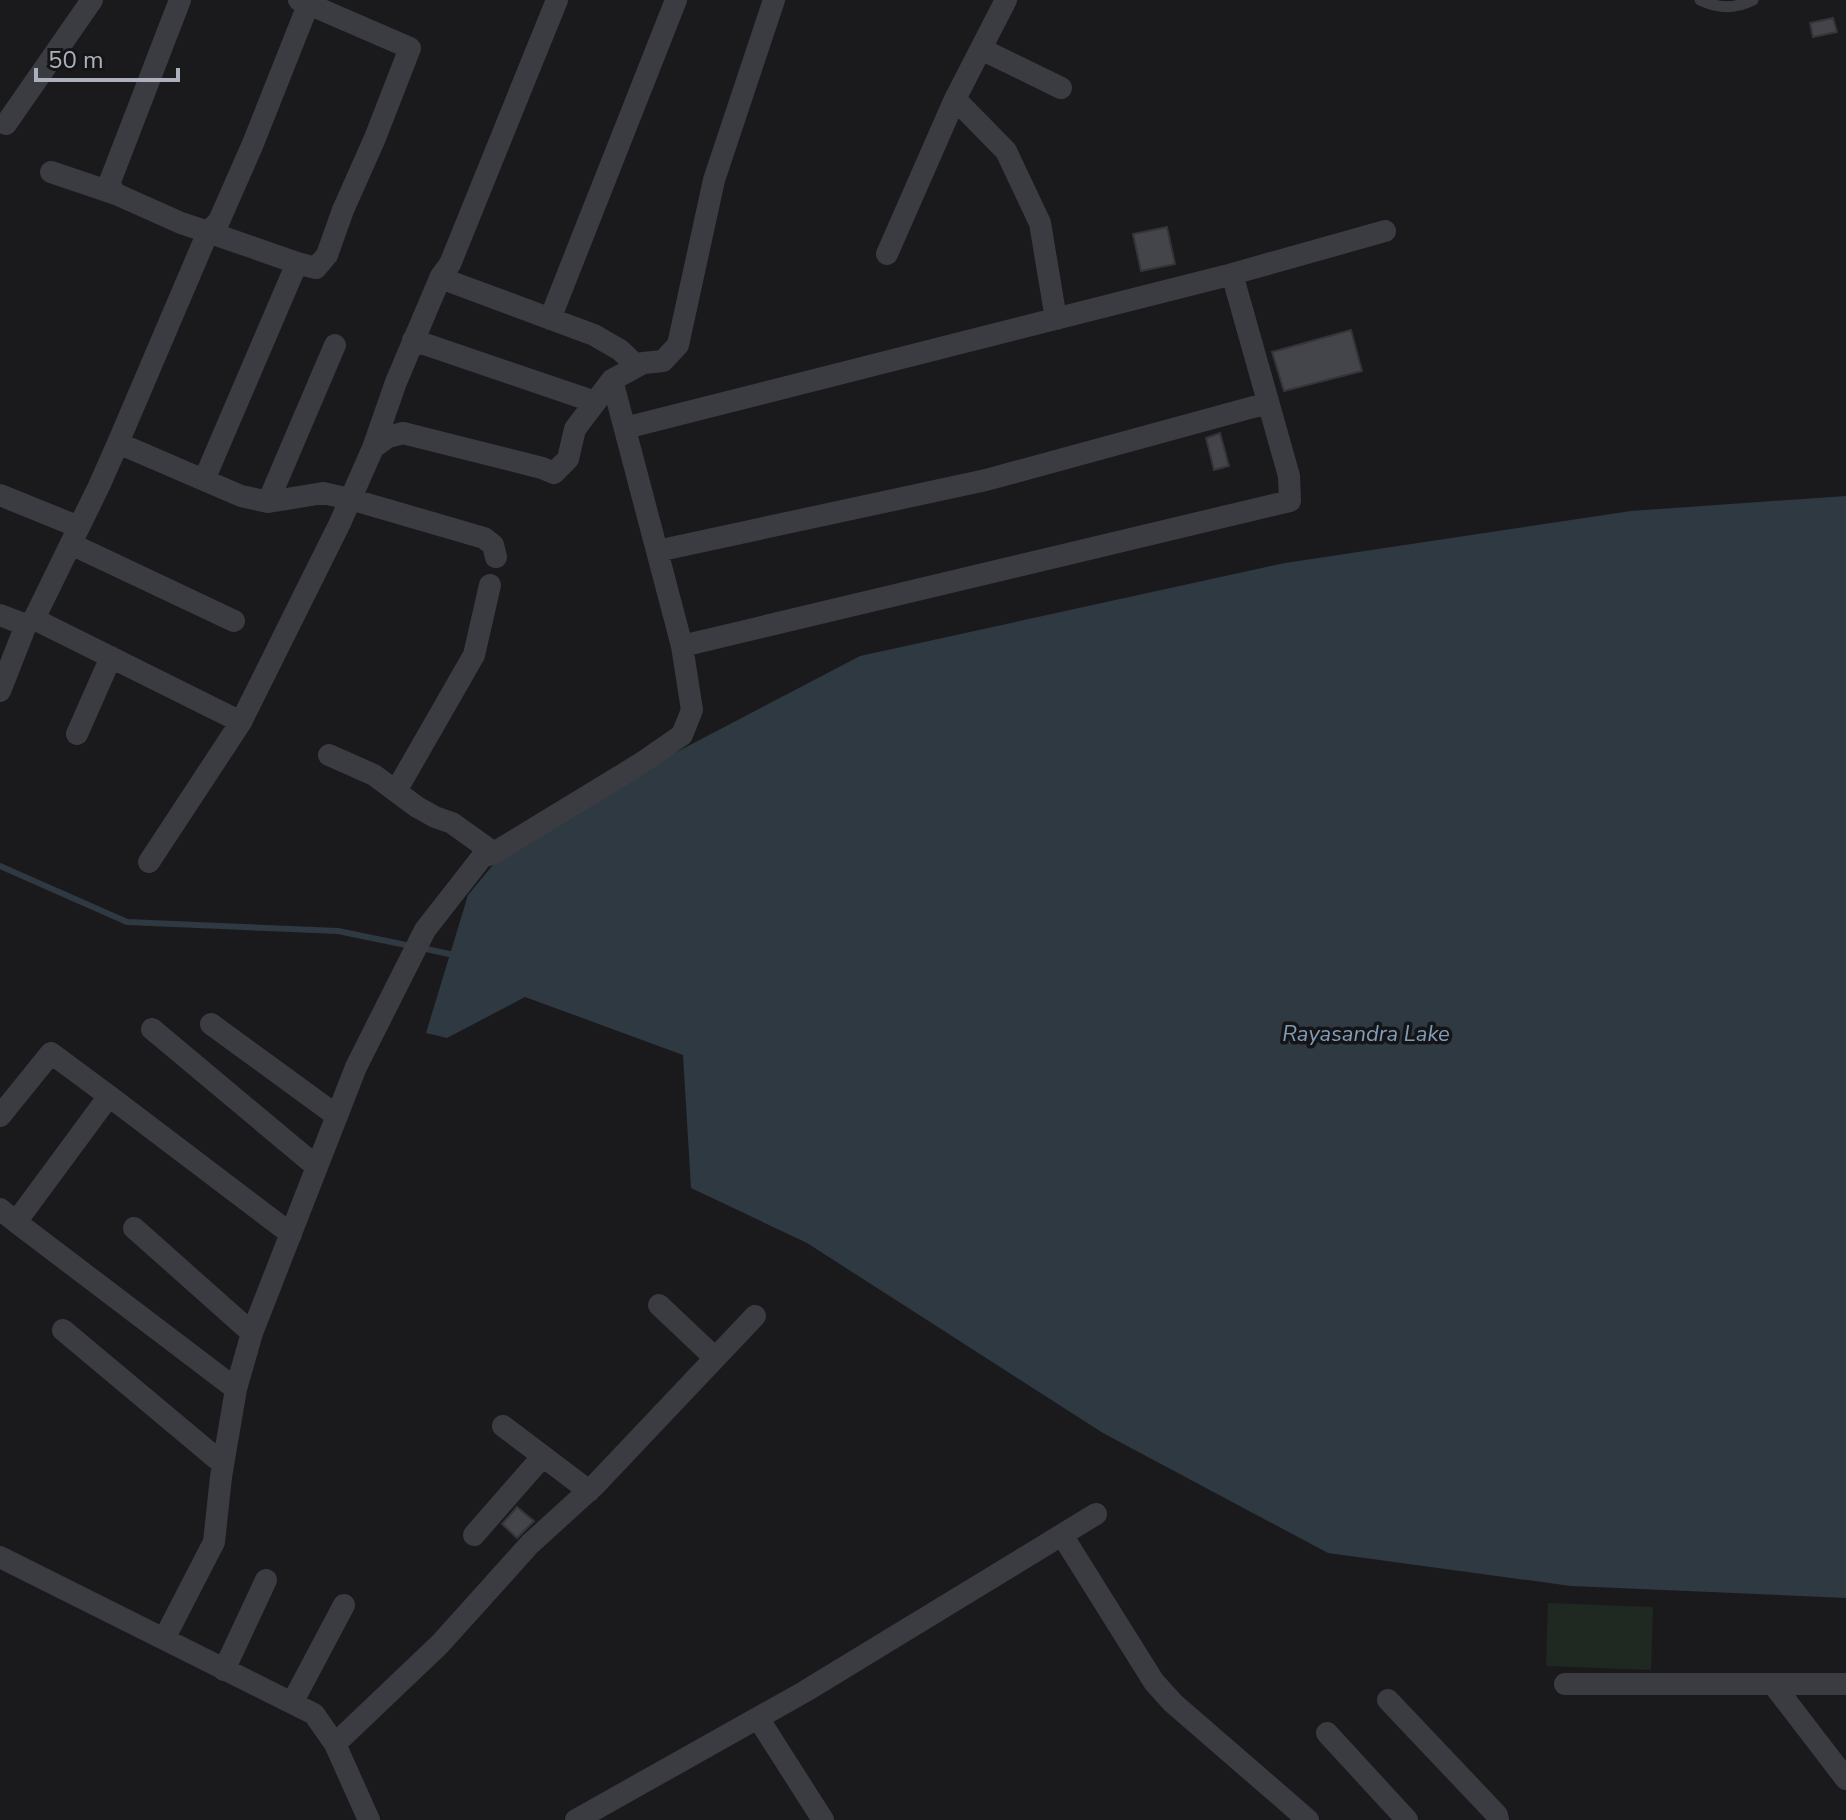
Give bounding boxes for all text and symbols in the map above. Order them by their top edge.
scale bar [36,32,178,82]
text: 50 m [48,44,104,76]
water label: Rayasandra Lake [1282,1019,1450,1049]

